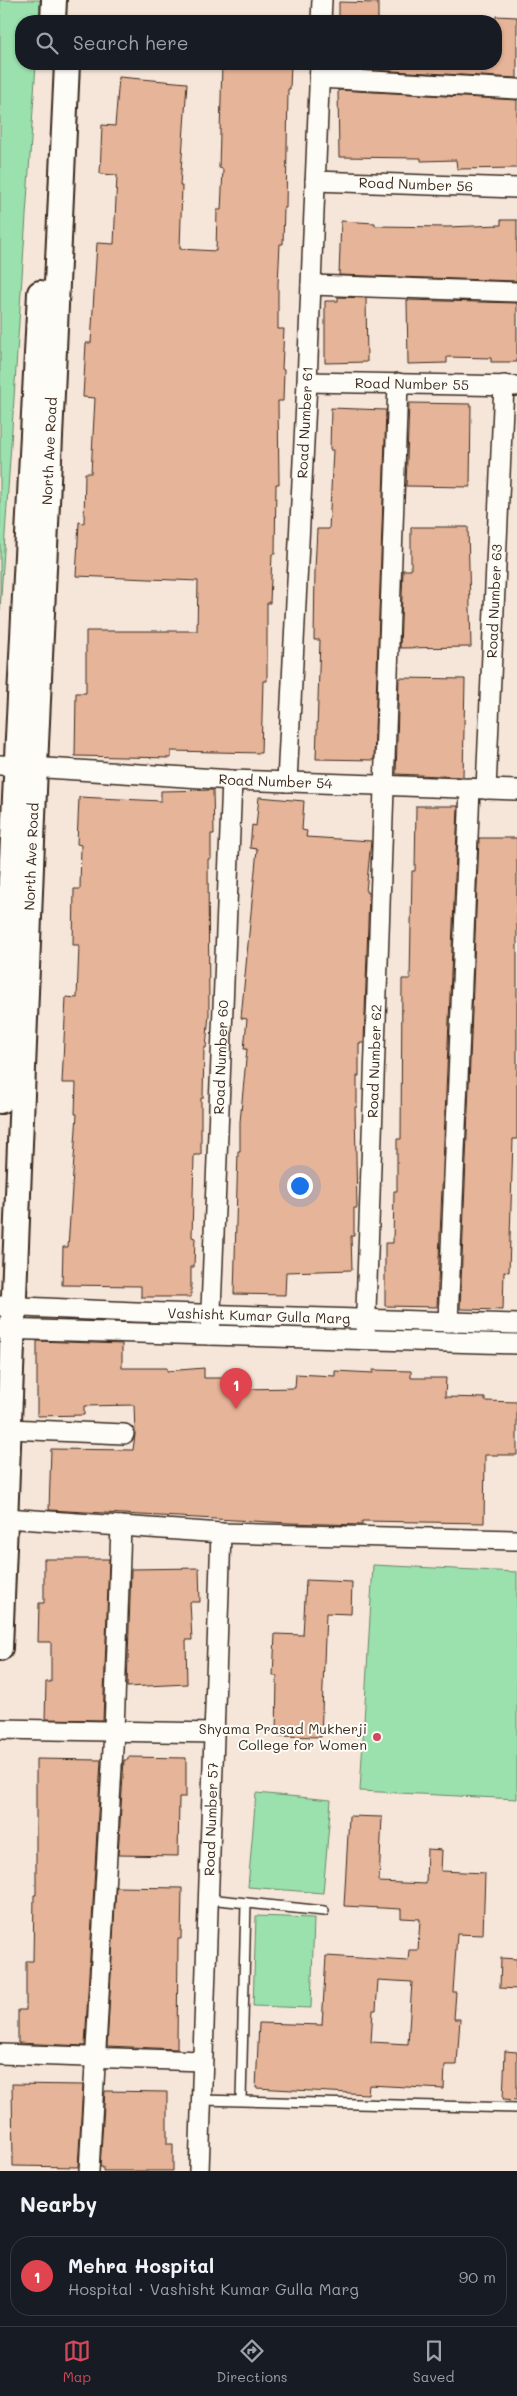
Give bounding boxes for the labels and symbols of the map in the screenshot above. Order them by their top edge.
street label: Road Number 56 [358,173,473,195]
street label: Road Number 61 [292,366,317,479]
street label: Road Number 55 [355,373,469,394]
street label: North Ave Road [37,396,61,505]
street label: Road Number 63 [482,544,506,659]
street label: Road Number 54 [218,769,334,793]
street label: North Ave Road [19,802,43,911]
street label: Road Number 60 [209,999,232,1115]
street label: Road Number 62 [363,1004,386,1118]
your location [287,1173,313,1199]
street label: Vashisht Kumar Gulla Marg [167,1303,351,1328]
pin: 1 [220,1368,252,1409]
place label: Shyama Prasad Mukherji College for Women [199,1719,367,1754]
marker: Shyama Prasad Mukherji College for Women [371,1731,383,1743]
street label: Road Number 57 [199,1762,222,1876]

